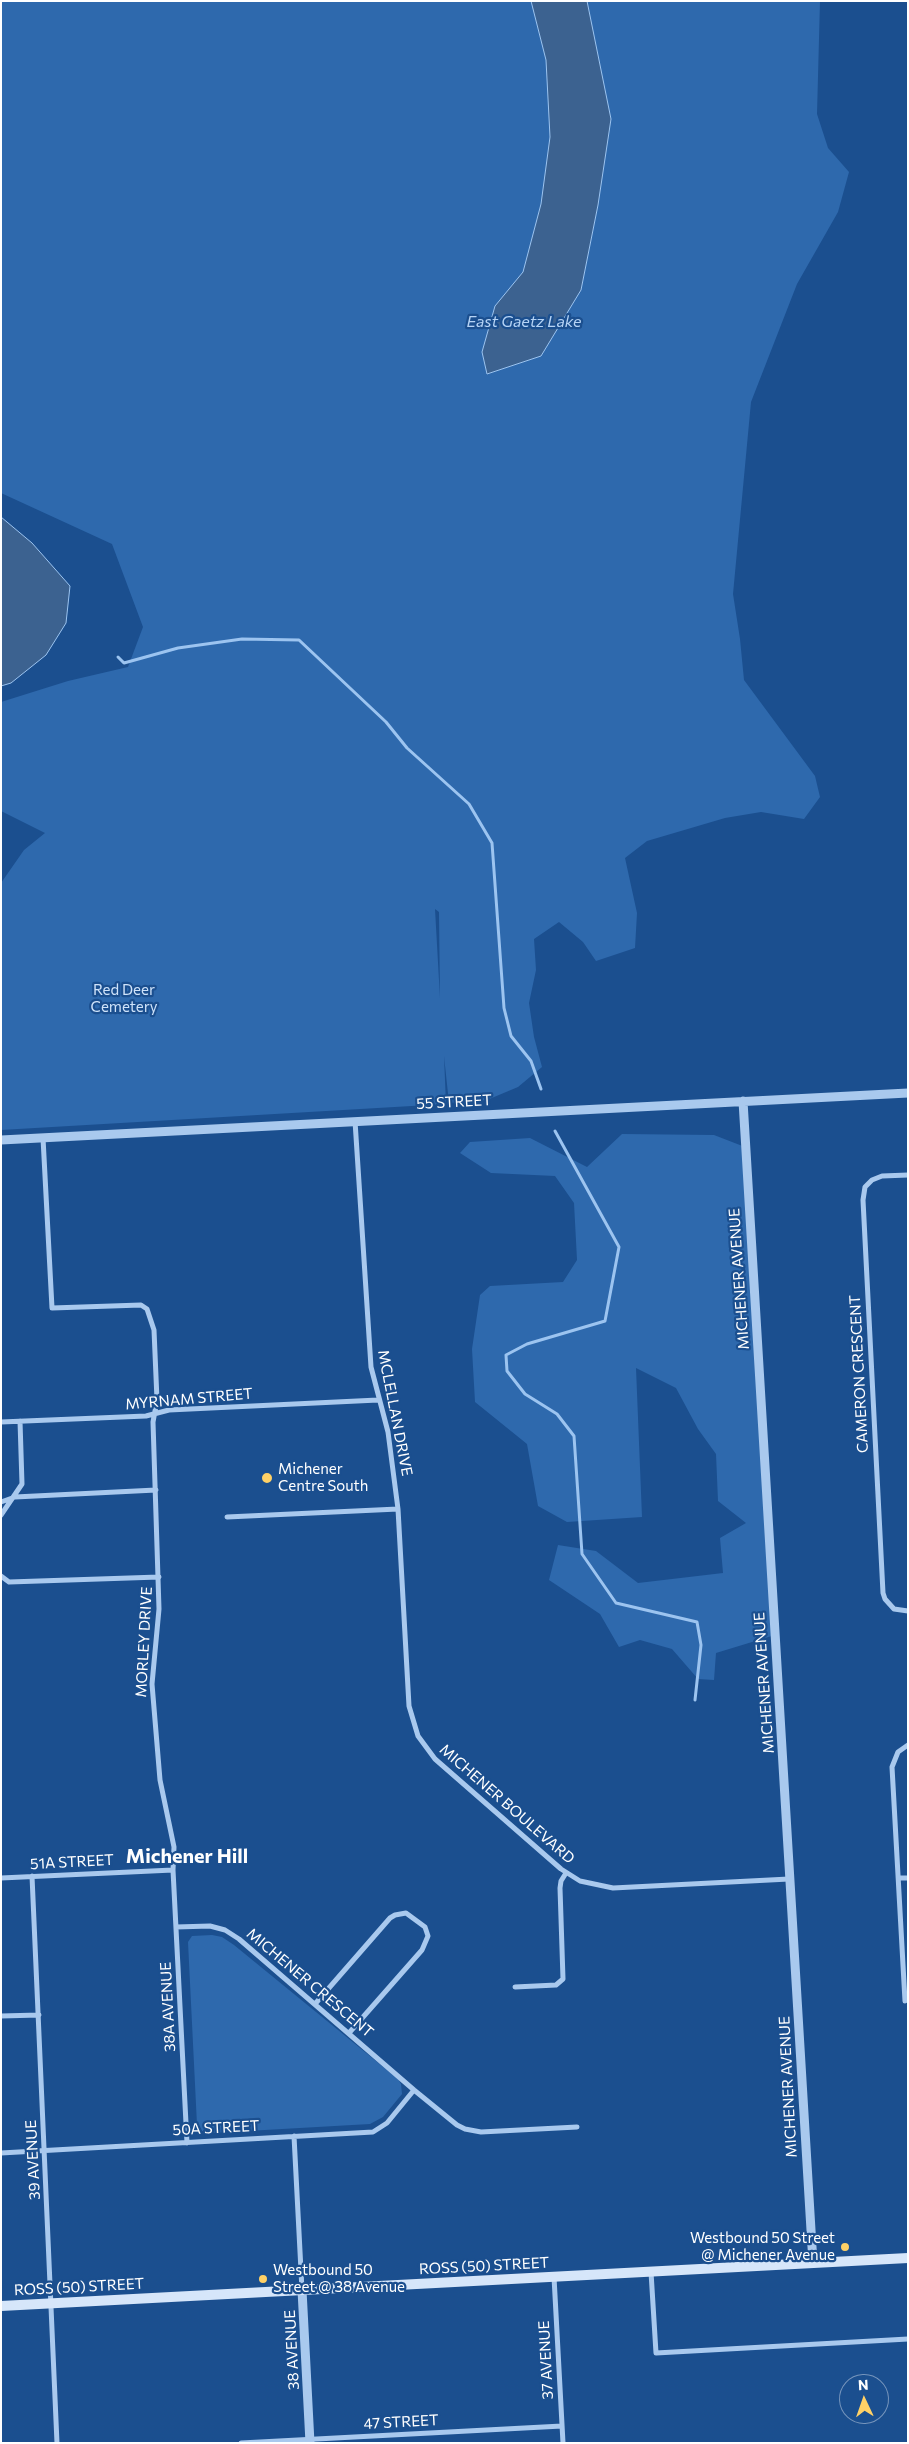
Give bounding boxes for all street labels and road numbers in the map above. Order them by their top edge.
street label: 55 STREET [416,1091,492,1113]
street label: MICHENER AVENUE [725,1208,753,1350]
street label: CAMERON CRESCENT [846,1295,872,1453]
street label: MCLELLAN DRIVE [374,1348,416,1478]
street label: MYRNAM STREET [124,1384,254,1414]
street label: MORLEY DRIVE [132,1586,156,1698]
street label: MICHENER AVENUE [750,1612,778,1754]
street label: MICHENER BOULEVARD [436,1740,578,1868]
street label: 51A STREET [30,1851,114,1873]
street label: MICHENER CRESCENT [243,1925,377,2041]
street label: 38A AVENUE [157,1962,179,2052]
street label: MICHENER AVENUE [775,2016,801,2158]
street label: 50A STREET [172,2117,260,2139]
street label: 39 AVENUE [22,2120,44,2200]
street label: ROSS (50) STREET [418,2254,550,2278]
street label: ROSS (50) STREET [13,2275,145,2299]
street label: 38 AVENUE [281,2310,303,2390]
street label: 37 AVENUE [535,2320,557,2400]
street label: 47 STREET [363,2411,439,2433]

